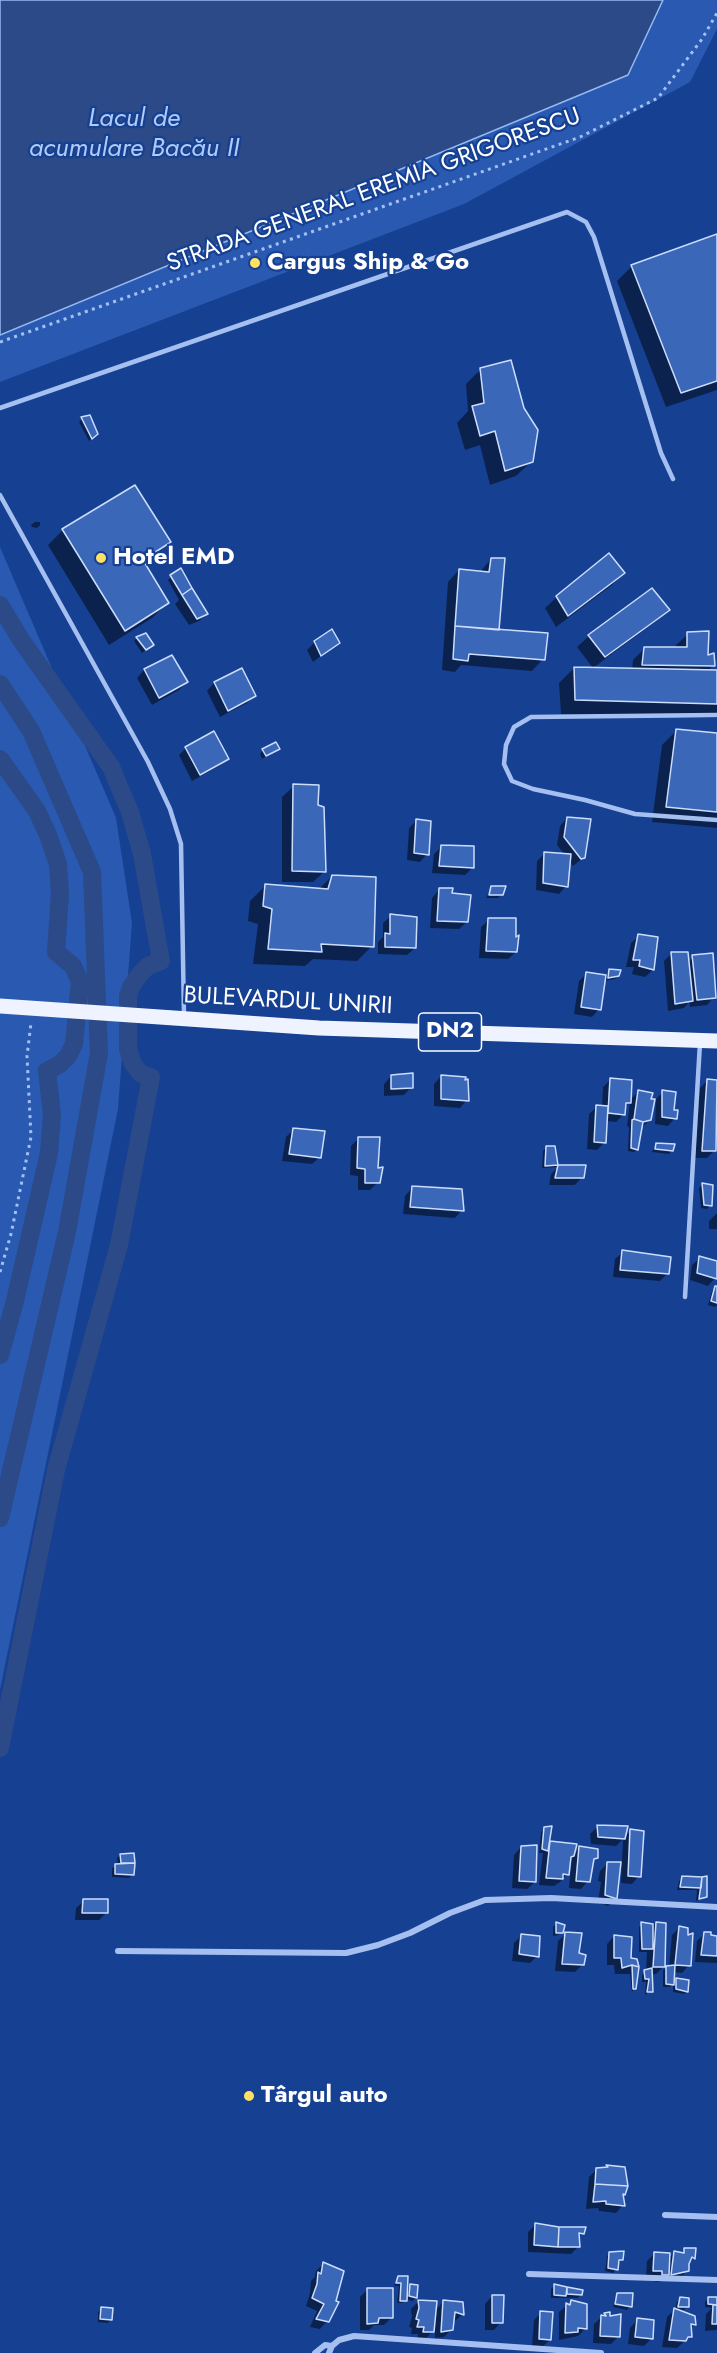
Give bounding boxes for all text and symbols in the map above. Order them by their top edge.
street label: STRADA GENERAL EREMIA GRIGORESCU [163,103,585,279]
water label: Lacul de acumulare Bacău II [29,104,239,166]
place label: Cargus Ship & Go [267,249,469,277]
marker: Cargus Ship & Go [248,256,262,270]
place label: Hotel EMD [113,544,235,572]
marker: Hotel EMD [94,551,108,565]
street label: BULEVARDUL UNIRII [183,982,393,1022]
road number: DN2 [418,1013,482,1051]
place label: Târgul auto [261,2082,388,2110]
marker: Târgul auto [242,2089,256,2103]

